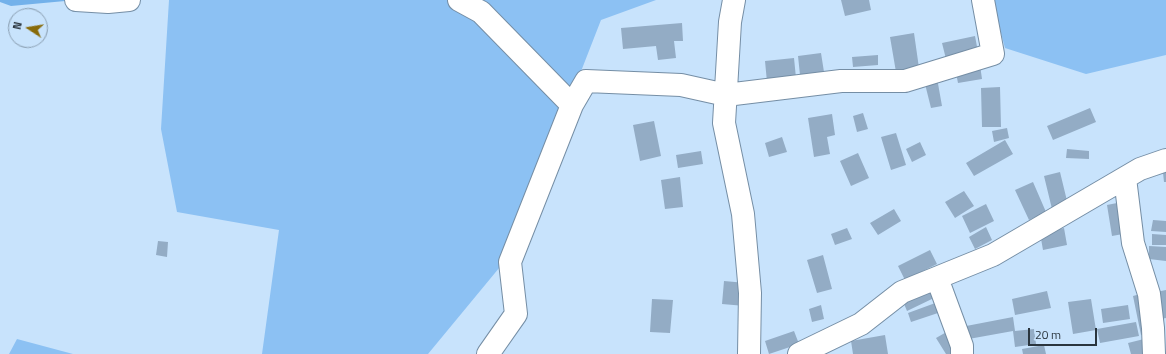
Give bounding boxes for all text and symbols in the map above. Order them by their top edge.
north arrow [8,8,48,48]
text: N [9,20,26,31]
scale bar [1030,320,1099,346]
text: 20 m [1035,325,1061,344]

